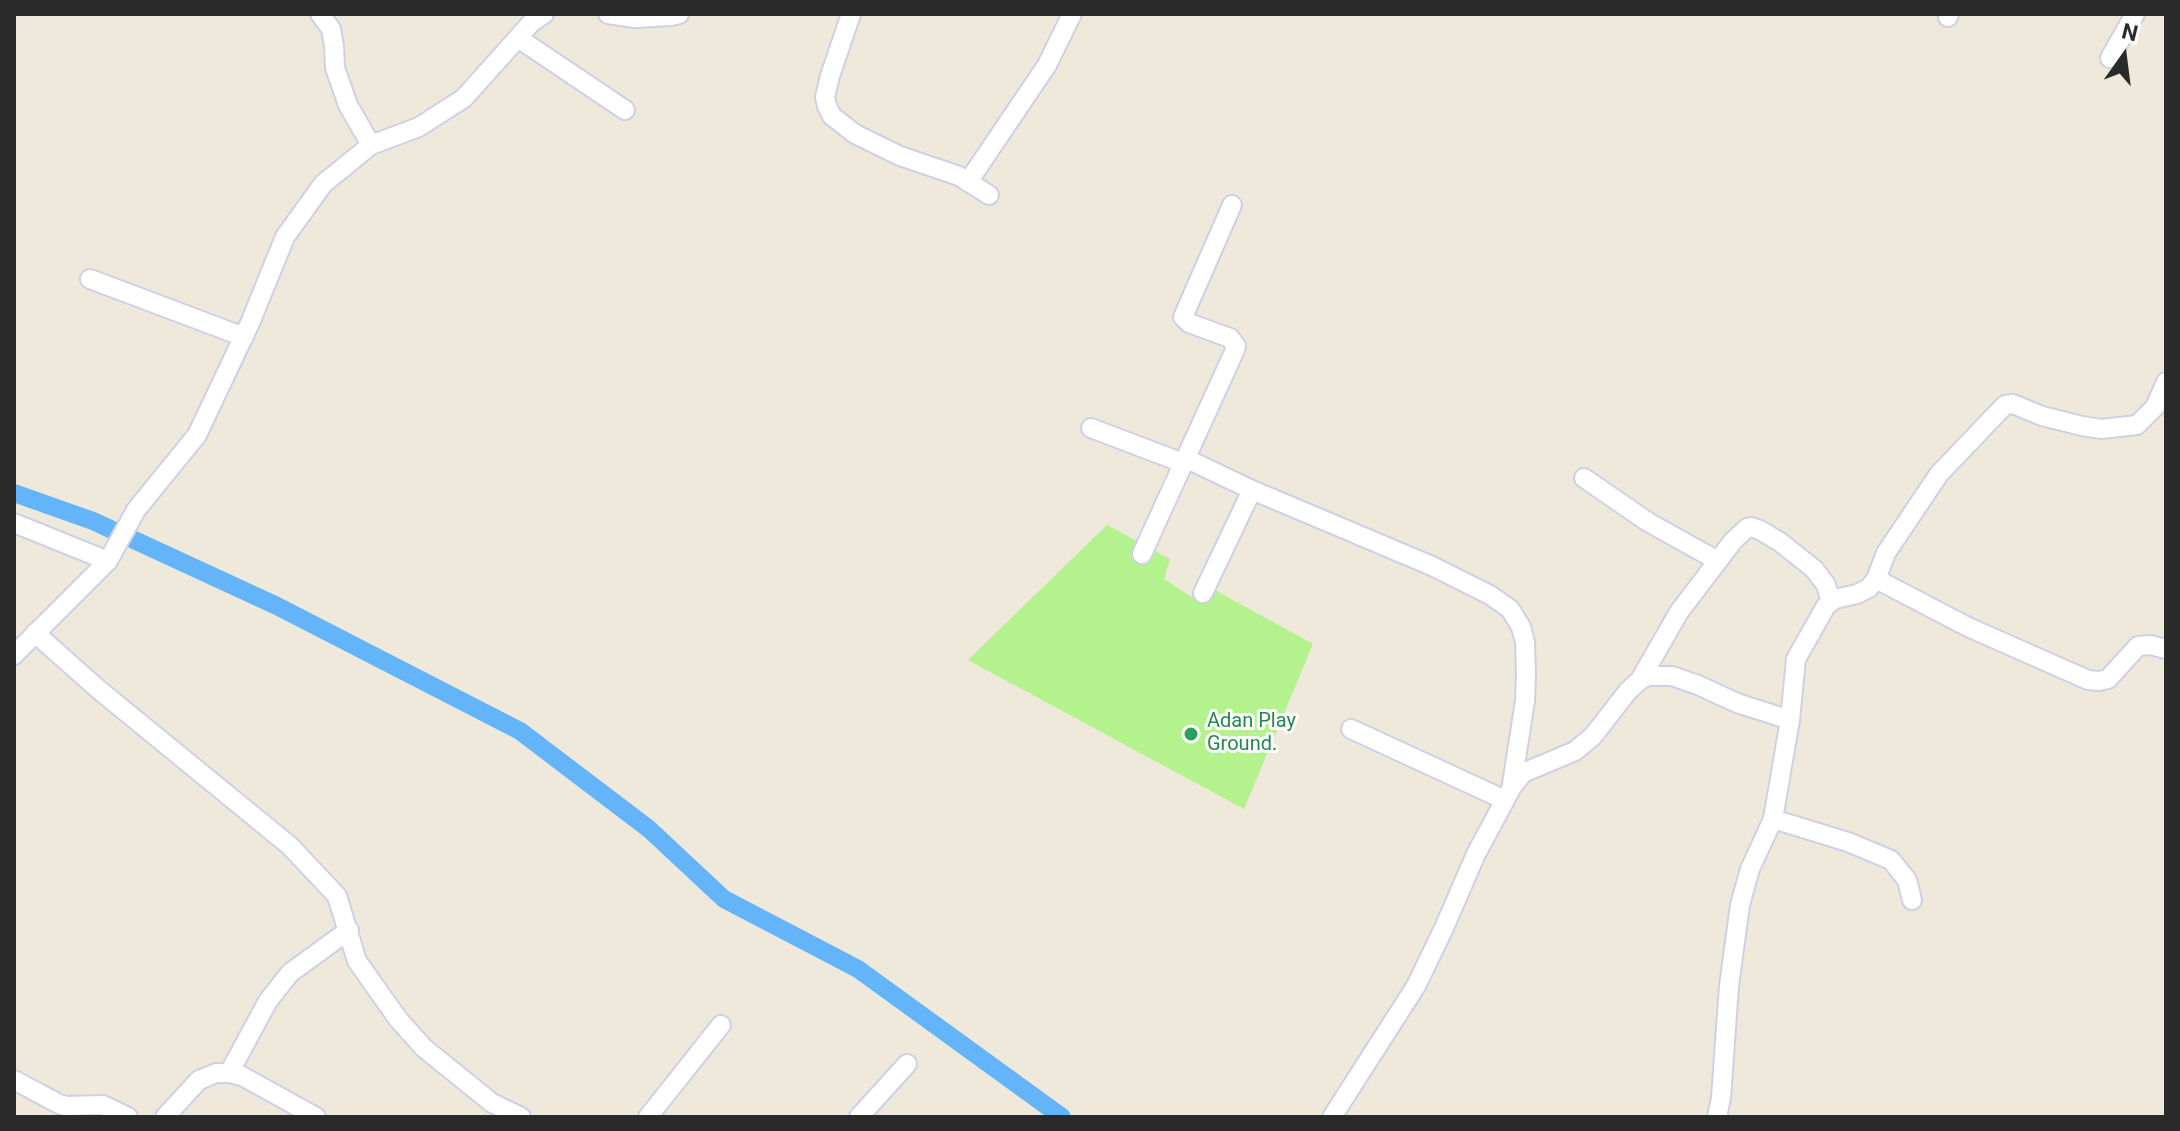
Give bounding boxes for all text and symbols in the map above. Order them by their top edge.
north arrow [2084,16,2164,96]
text: N [2119,18,2140,46]
place label: Adan Play Ground. [1207,710,1296,757]
marker: Adan Play Ground. [1182,725,1200,743]

